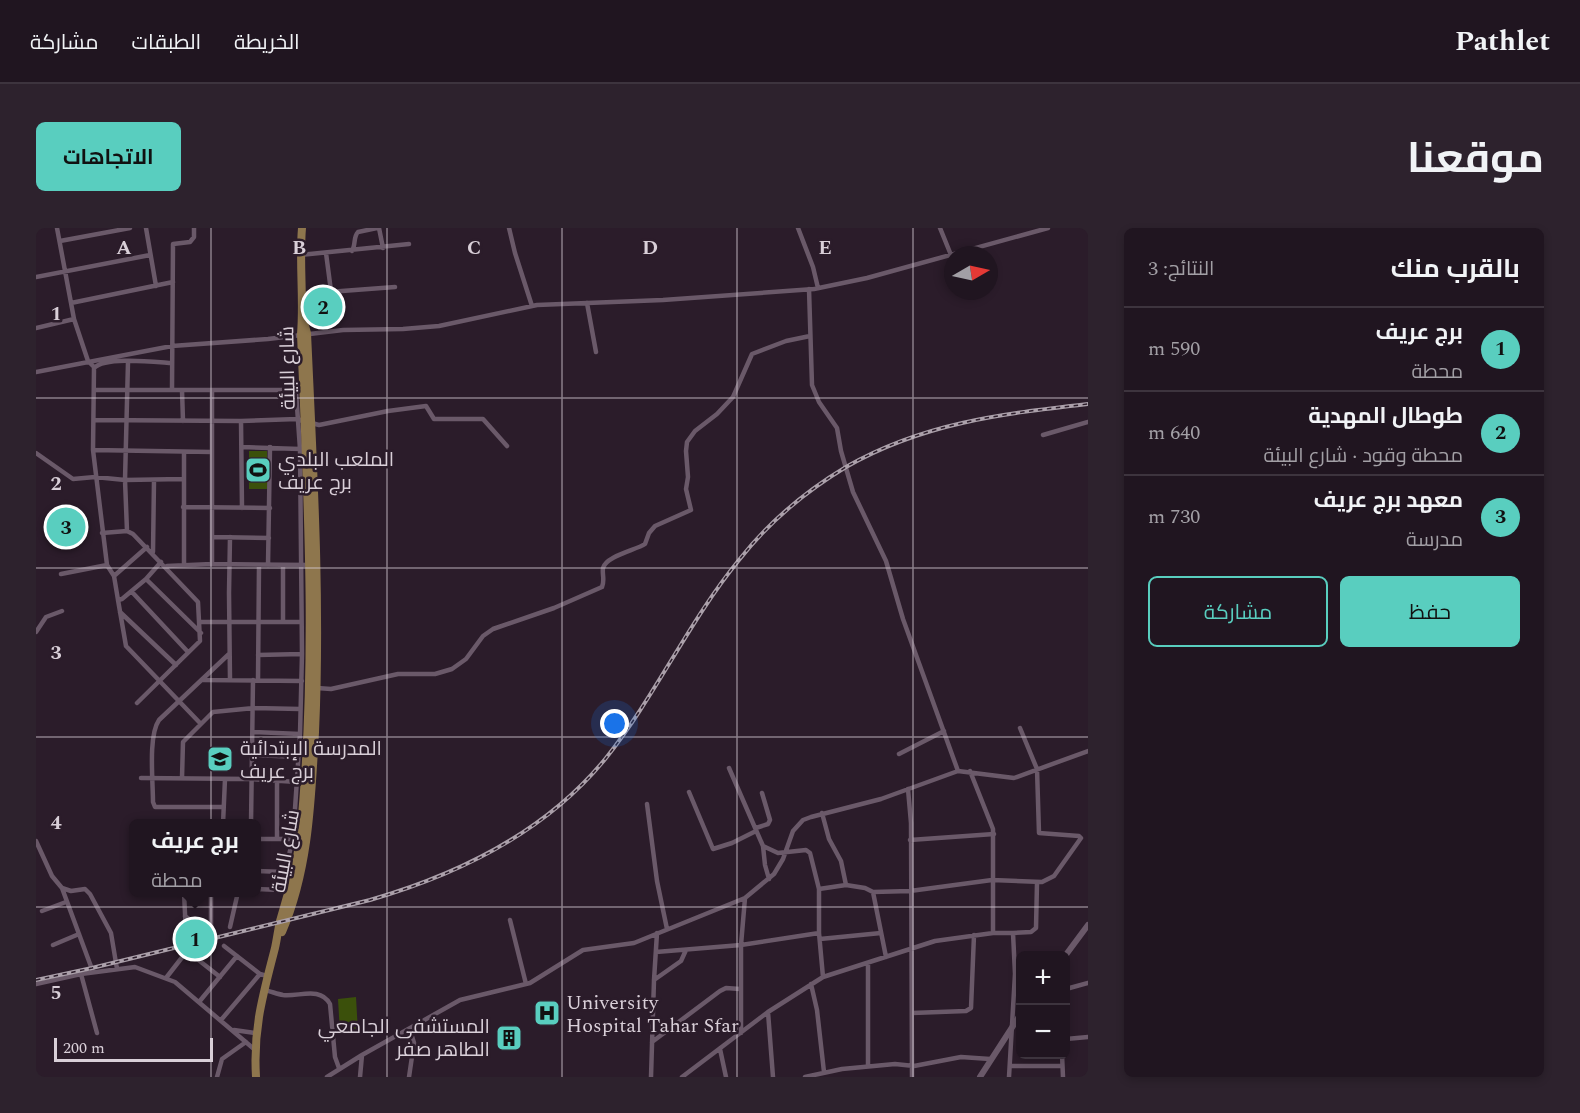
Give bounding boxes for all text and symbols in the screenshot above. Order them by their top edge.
text: Pathlet [1455,20,1550,63]
text: مشاركة [30,27,99,59]
text: الطبقات [132,27,201,59]
text: الخريطة [234,27,300,59]
button: الاتجاهات [36,122,181,191]
text: موقعنا [1407,128,1544,191]
text: A [116,233,132,263]
text: B [292,233,306,263]
text: C [467,233,481,263]
text: D [642,233,658,263]
text: E [818,233,832,263]
north arrow [944,246,998,300]
text: بالقرب منك [1391,249,1520,289]
text: النتائج: 3 [1148,254,1214,284]
pin: 2 [304,284,342,329]
text: 1 [50,299,62,329]
text: برج عريف [1375,316,1463,349]
street label: شارع البيئة [272,326,304,410]
text: 590 m [1148,334,1200,364]
text: 1 [1495,334,1506,364]
text: محطة [1412,357,1463,387]
text: طوطال المهدية [1308,400,1463,433]
text: 640 m [1148,418,1200,448]
text: 2 [1495,418,1506,448]
text: محطة وقود · شارع البيئة [1263,441,1463,471]
place label: الملعب البلدي برج عريف [278,445,394,498]
sports icon: الملعب البلدي برج عريف [243,455,273,485]
text: 2 [50,469,62,499]
text: معهد برج عريف [1314,484,1463,517]
text: 730 m [1148,502,1200,532]
text: 3 [1495,502,1506,532]
pin: 3 [46,504,86,550]
text: مدرسة [1406,525,1463,555]
button: مشاركة [1148,576,1328,647]
button: حفظ [1340,576,1520,647]
text: 3 [50,638,62,668]
your location [600,709,629,738]
place label: المدرسة الإبتدائية برج عريف [240,734,382,787]
school or university icon: المدرسة الإبتدائية برج عريف [205,744,235,774]
street label: شارع البيئة [264,807,308,895]
text: 4 [50,808,62,838]
popup [129,819,261,897]
text: برج عريف [151,825,239,858]
text: محطة [151,866,203,896]
pin: 1 [176,916,214,962]
map controls [1016,951,1070,1059]
button: + [1016,951,1070,1005]
text: 5 [50,978,62,1008]
place label: University Hospital Tahar Sfar [566,988,739,1041]
hospital icon: University Hospital Tahar Sfar [532,998,562,1028]
button: − [1016,1005,1070,1059]
place label: المستشفى الجامعي الطاهر صفر [318,1012,490,1065]
building icon: المستشفى الجامعي الطاهر صفر [494,1023,524,1053]
scale bar [54,1035,213,1062]
text: 200 m [63,1036,105,1060]

